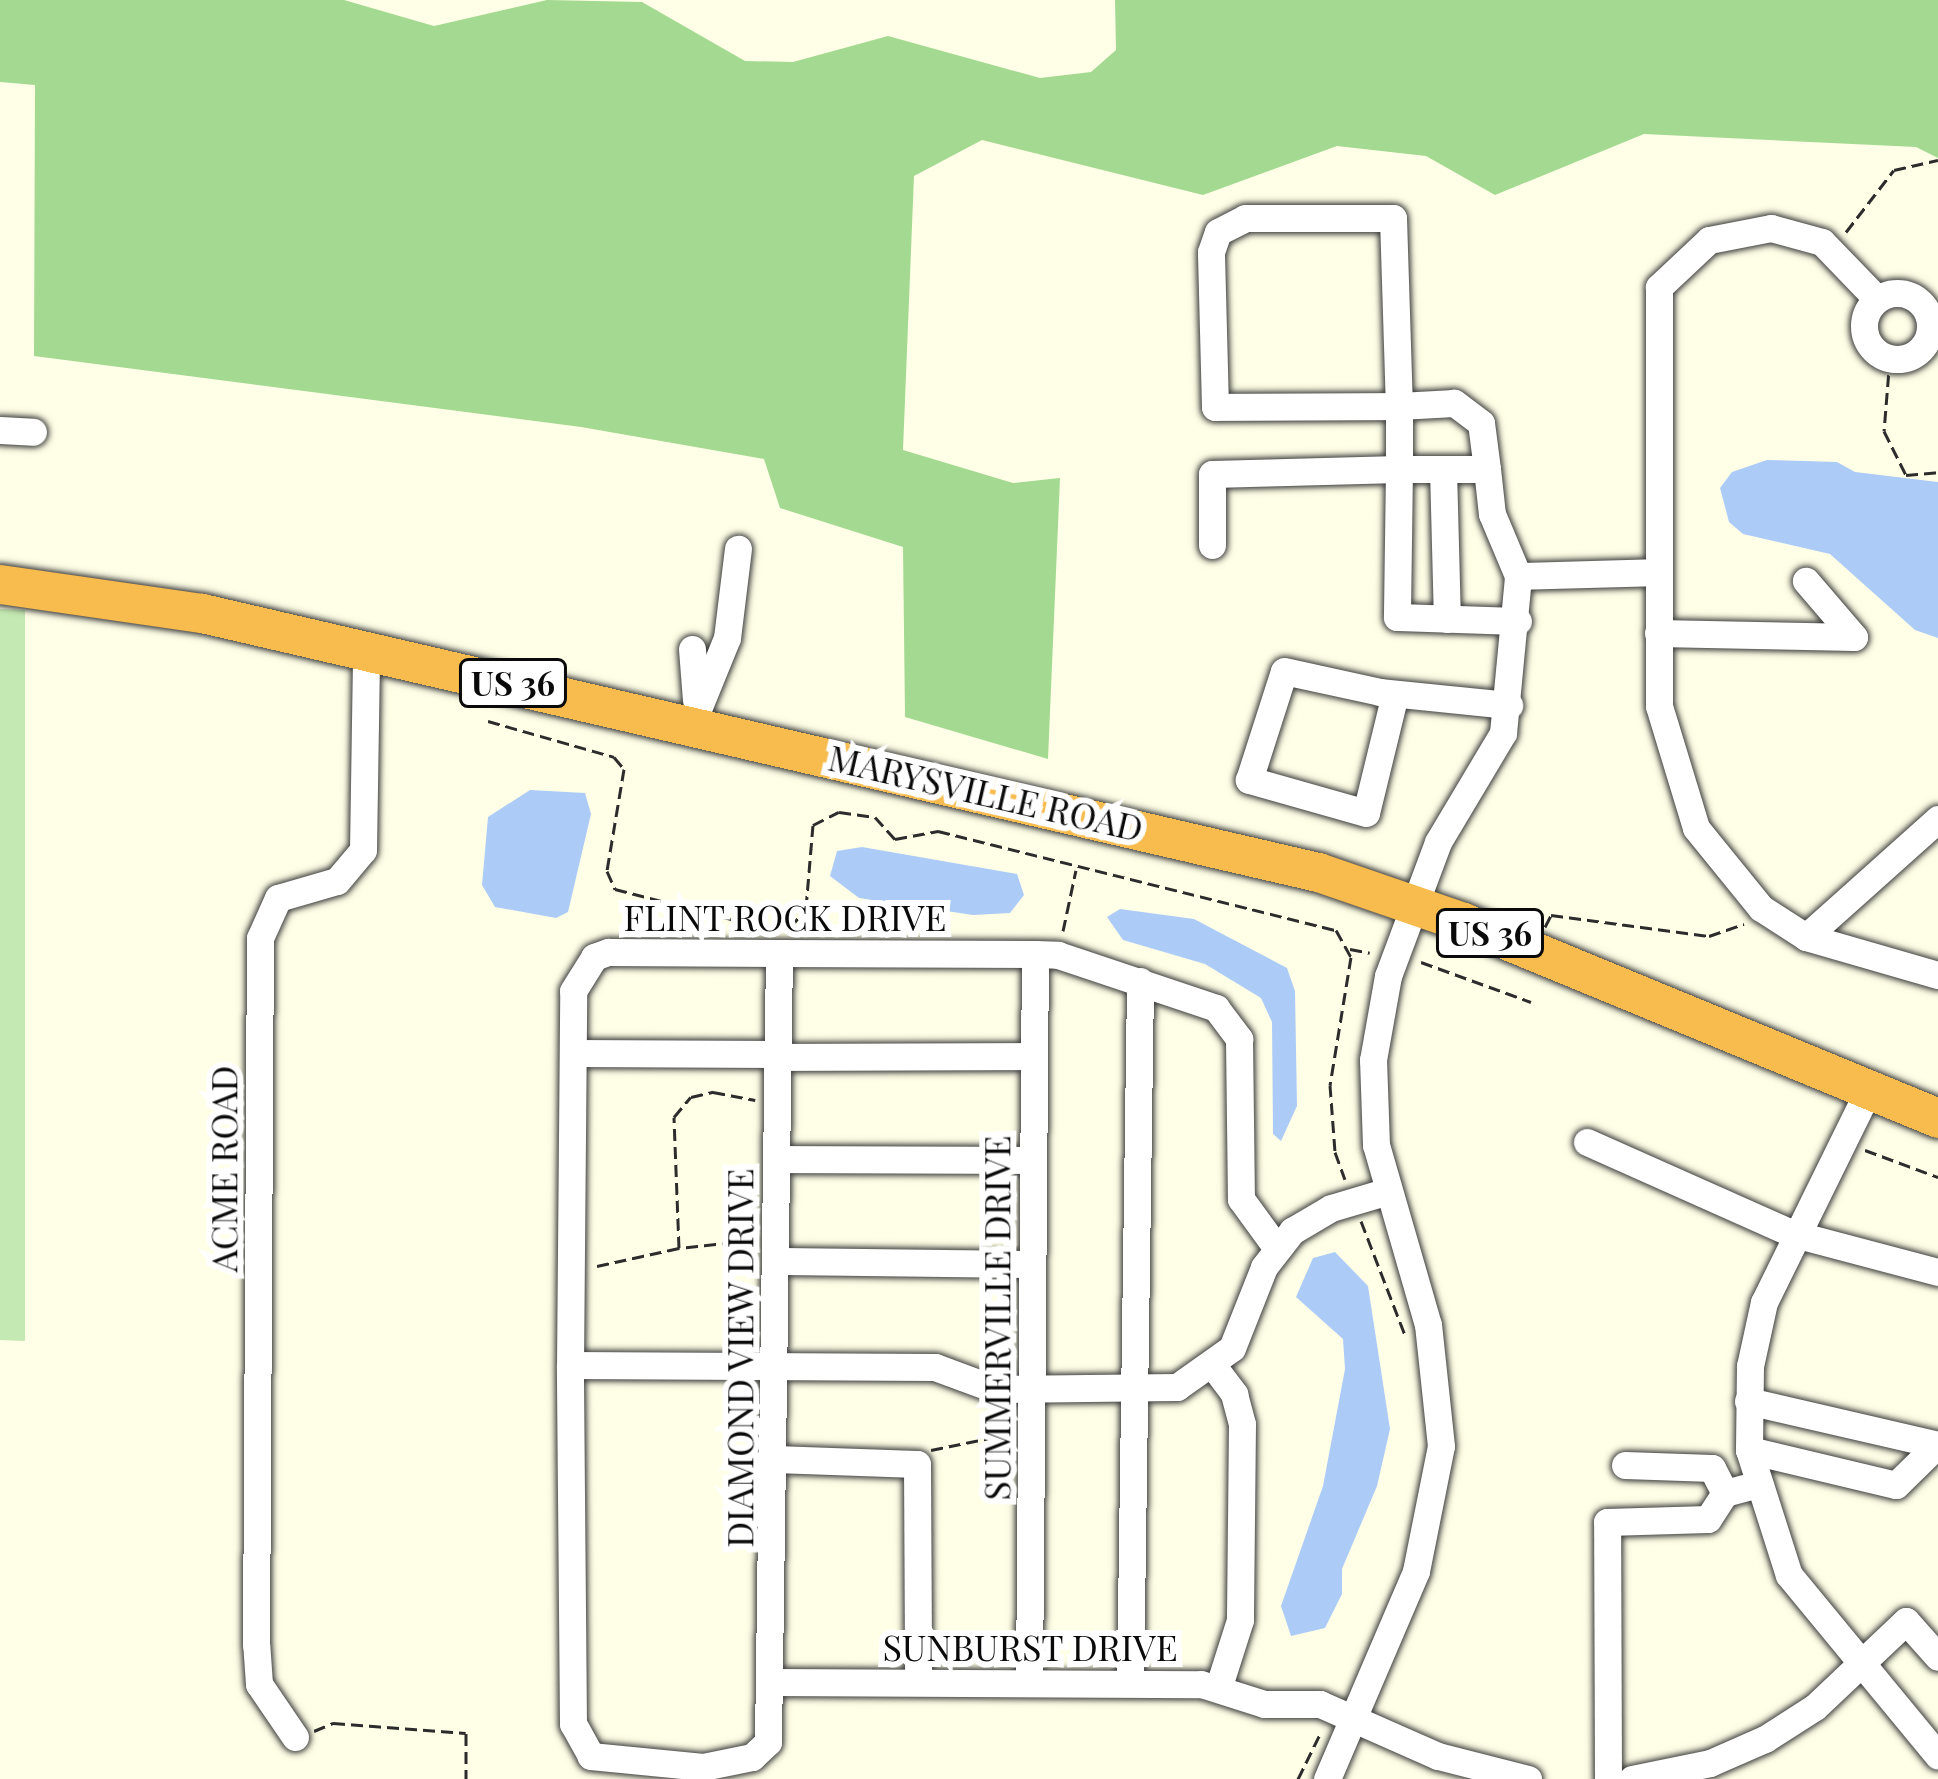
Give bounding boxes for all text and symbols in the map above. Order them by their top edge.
road number: US 36 [456,656,570,710]
street label: MARYSVILLE ROAD [825,735,1147,849]
street label: FLINT ROCK DRIVE [623,895,947,939]
road number: US 36 [1433,906,1547,960]
street label: ACME ROAD [201,1066,245,1272]
street label: SUMMERVILLE DRIVE [974,1135,1018,1501]
street label: DIAMOND VIEW DRIVE [717,1167,761,1549]
street label: SUNBURST DRIVE [882,1625,1178,1669]

